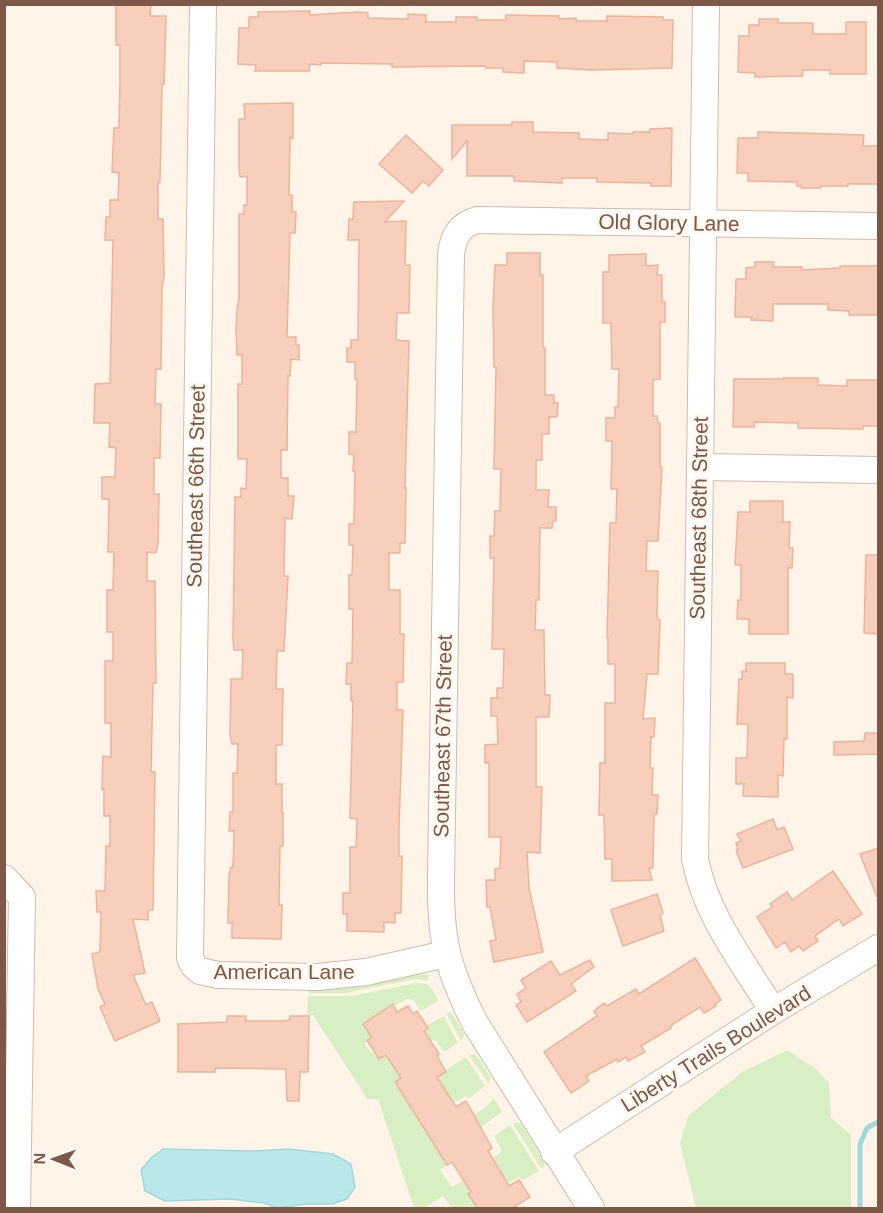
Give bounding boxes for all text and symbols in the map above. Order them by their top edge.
street label: Old Glory Lane [598,210,740,235]
street label: Southeast 66th Street [182,384,209,588]
street label: Southeast 68th Street [685,416,712,620]
street label: Southeast 67th Street [429,634,456,838]
street label: American Lane [213,960,355,983]
street label: Liberty Trails Boulevard [617,981,815,1116]
north arrow [24,1129,84,1189]
text: N [31,1153,48,1165]

